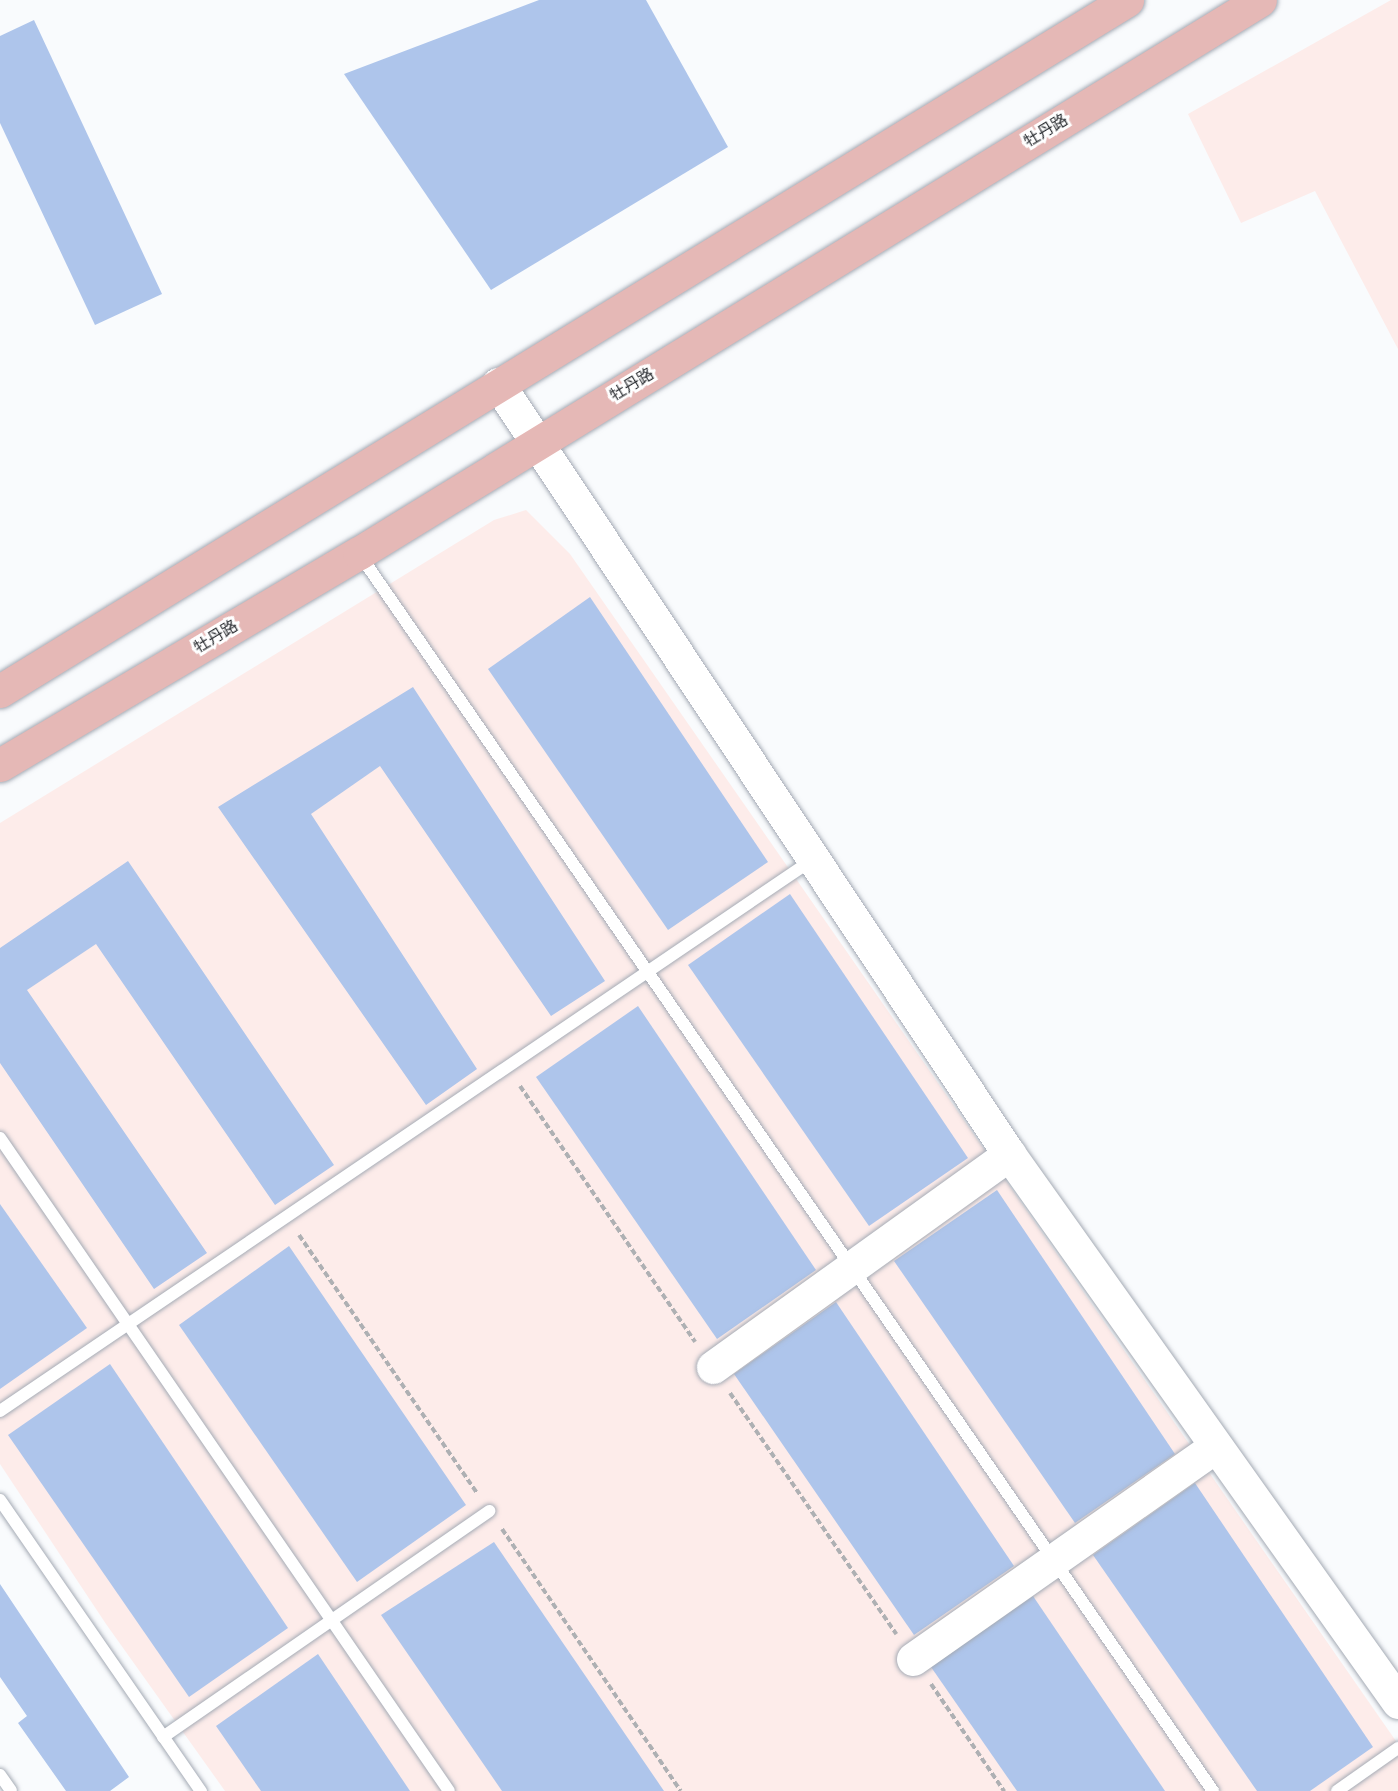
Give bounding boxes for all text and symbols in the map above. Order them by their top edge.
street label: 牡丹路 [1020,110,1072,152]
street label: 牡丹路 [606,364,658,406]
street label: 牡丹路 [190,616,242,658]

